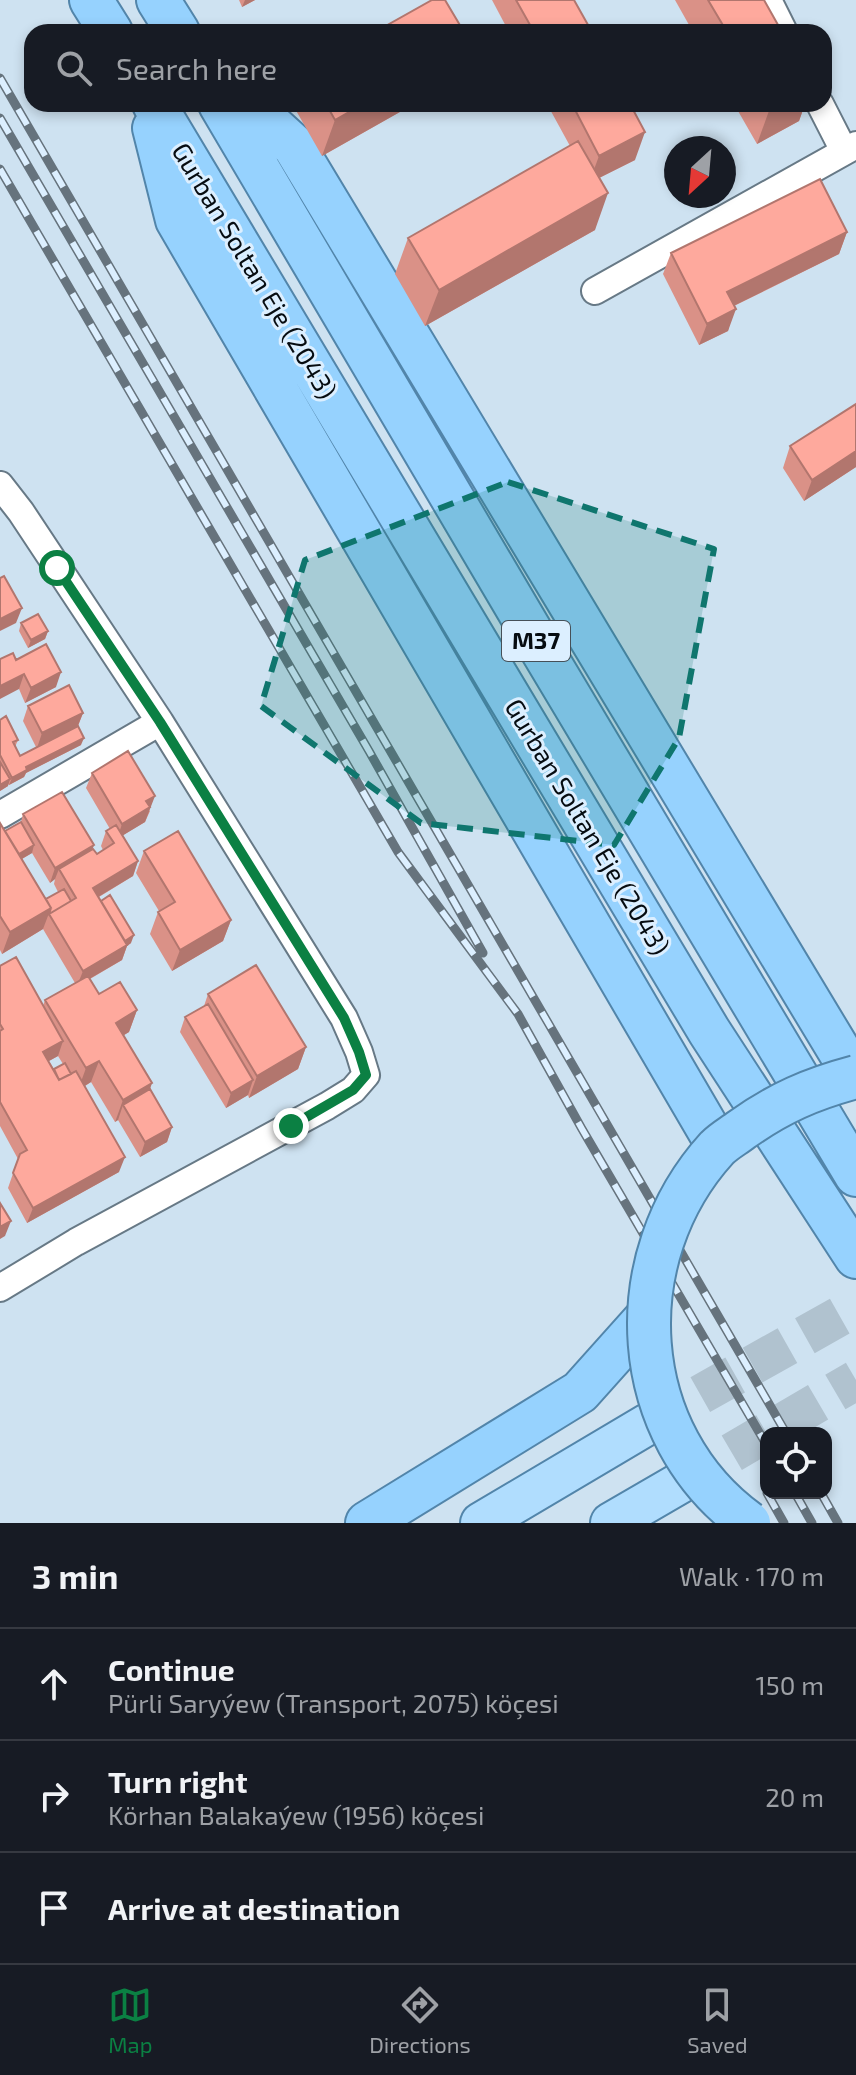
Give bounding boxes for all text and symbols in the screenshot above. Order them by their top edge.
search box [24,24,832,112]
icon: search [52,46,96,90]
text: Search here [116,50,277,86]
north arrow [664,136,736,208]
street label: Gurban Soltan Eje (2043) [166,137,344,404]
route start [39,550,75,586]
road number: M37 [502,621,570,661]
street label: Gurban Soltan Eje (2043) [499,693,677,960]
route end [273,1108,309,1144]
map controls [760,1427,832,1499]
button: locate [760,1427,832,1499]
text: 3 min [32,1555,118,1596]
text: Walk · 170 m [679,1560,824,1591]
text: Continue [108,1651,235,1687]
icon: ahead [32,1662,76,1706]
text: 150 m [755,1669,824,1700]
text: Pürli Saryýew (Transport, 2075) köçesi [108,1687,559,1718]
text: Turn right [108,1763,248,1799]
icon: right [32,1774,76,1818]
text: 20 m [765,1781,824,1812]
text: Körhan Balakaýew (1956) köçesi [108,1799,484,1830]
icon: arrive [32,1886,76,1930]
text: Arrive at destination [108,1890,400,1926]
tab: Map [108,1983,152,2057]
tab: Directions [369,1983,471,2057]
tab: Saved [687,1983,748,2057]

